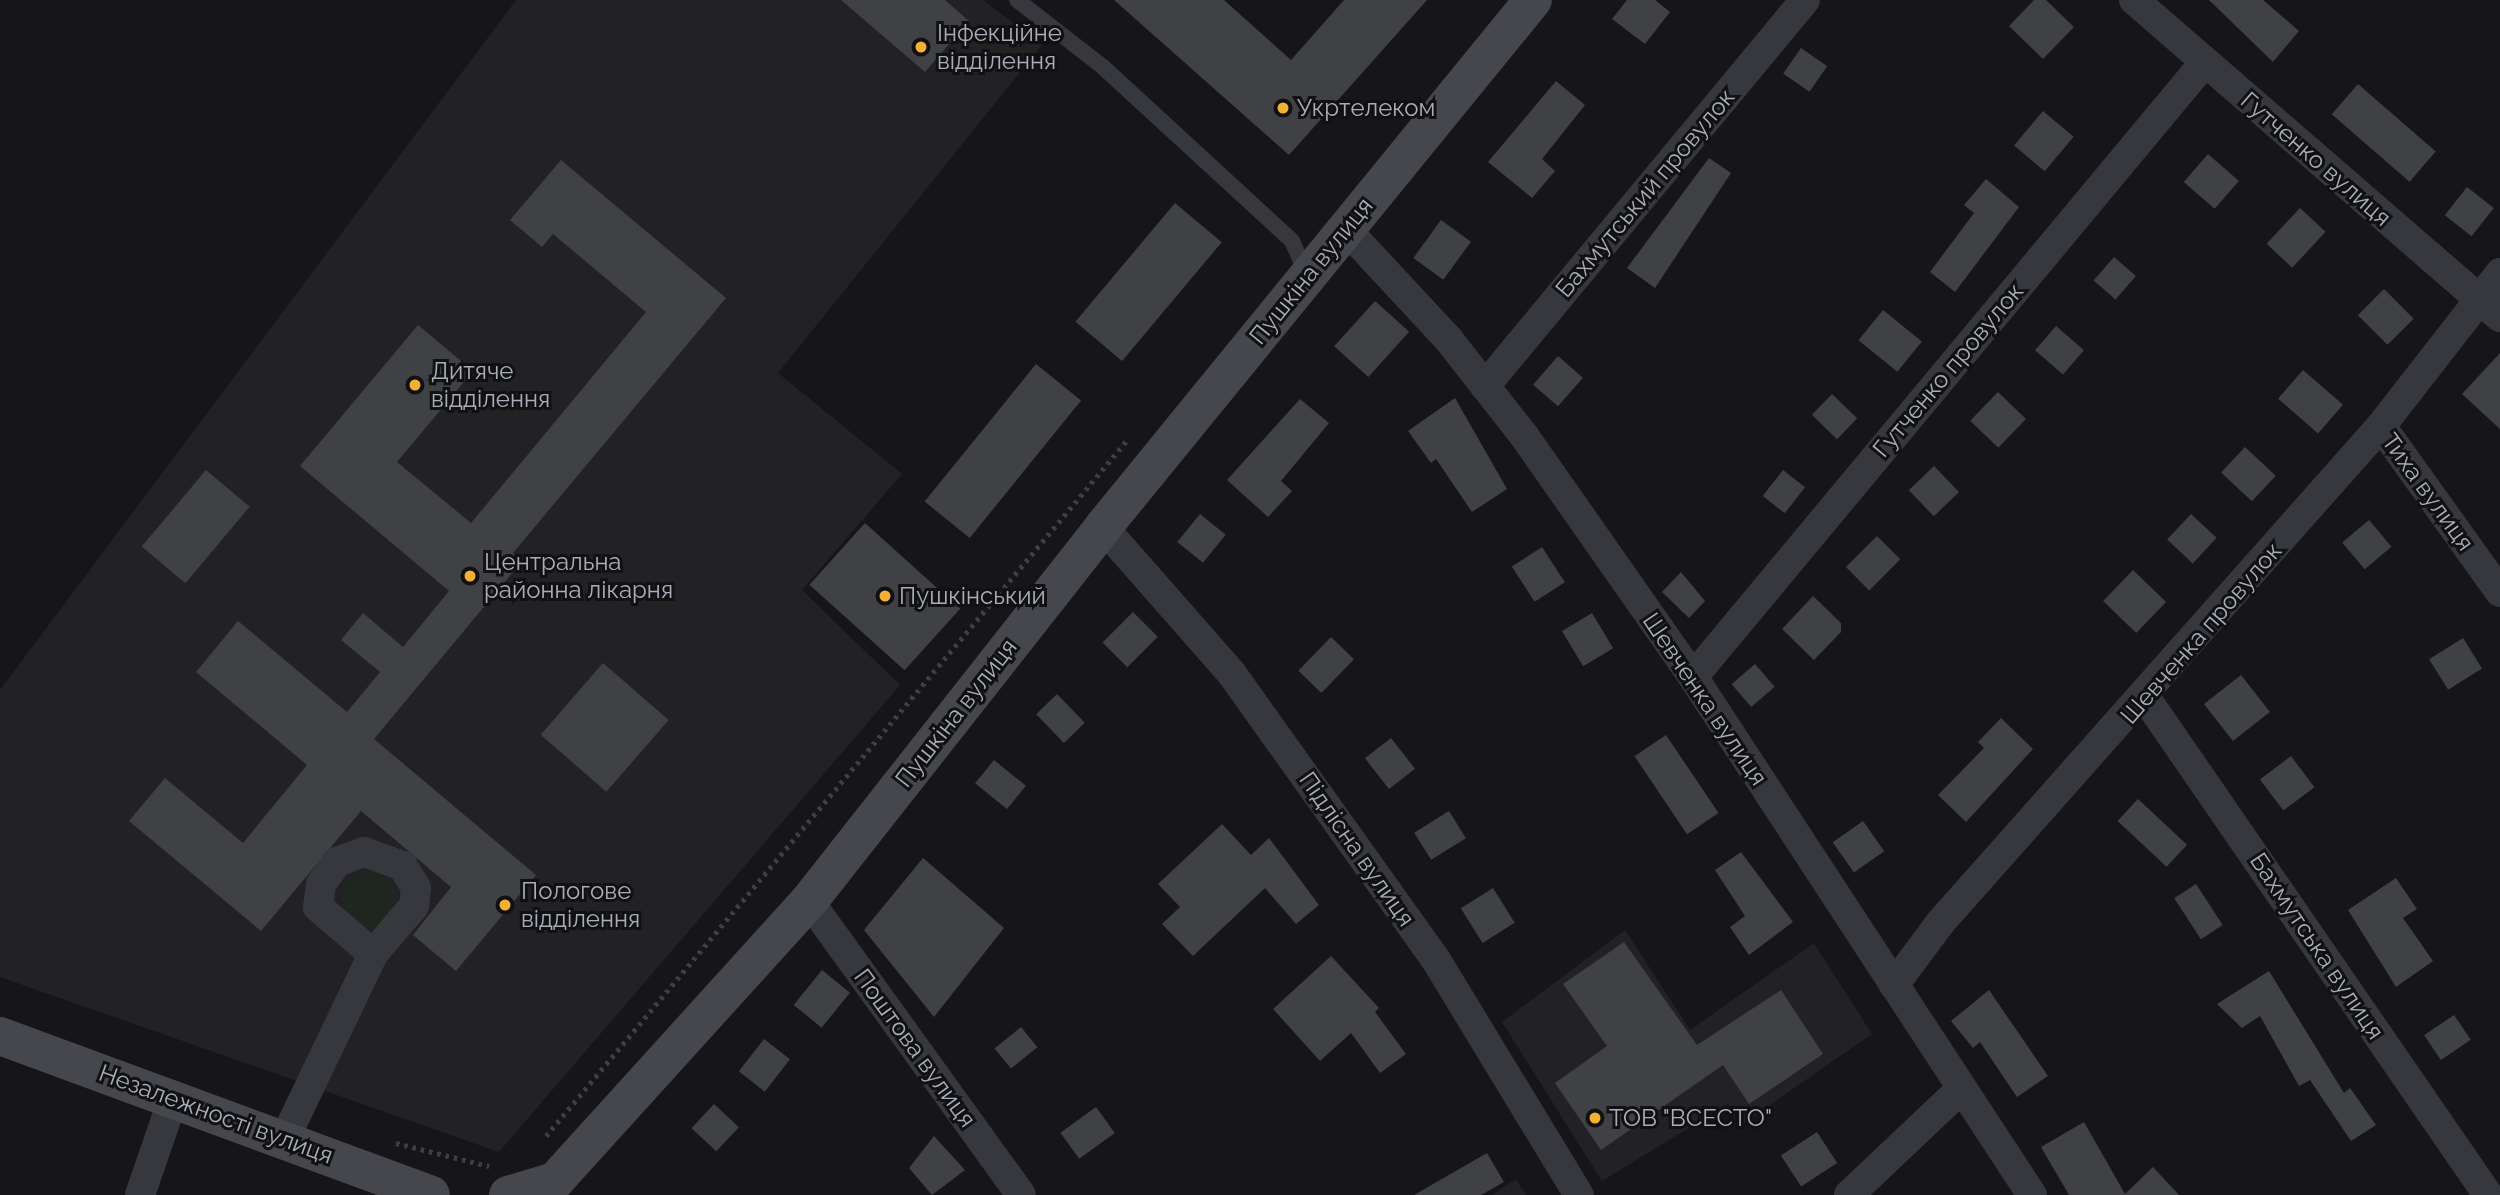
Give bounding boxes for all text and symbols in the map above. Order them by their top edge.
place label: Інфекційне відділення [937,19,1062,75]
marker: Інфекційне відділення [911,37,931,57]
street label: Бахмутський провулок [1549,83,1741,303]
street label: Гутченко вулиця [2235,86,2397,232]
place label: Укртелеком [1297,94,1435,122]
marker: Укртелеком [1275,100,1291,116]
street label: Пушкіна вулиця [1243,192,1379,350]
street label: Гутченко провулок [1867,277,2029,463]
place label: Дитяче відділення [431,357,550,413]
marker: Дитяче відділення [405,375,425,395]
street label: Тиха вулиця [2376,428,2480,556]
street label: Шевченка провулок [2114,536,2288,730]
place label: Центральна районна лікарня [484,548,673,604]
marker: Центральна районна лікарня [462,568,478,584]
place label: Пушкінський [899,582,1046,610]
marker: Пушкінський [877,588,893,604]
street label: Шевченка вулиця [1637,607,1773,791]
street label: Пушкіна вулиця [889,633,1023,793]
street label: Підлісна вулиця [1293,766,1421,932]
street label: Бахмутська вулиця [2244,847,2390,1045]
place label: Пологове відділення [521,877,640,933]
marker: Пологове відділення [495,895,515,915]
street label: Поштова вулиця [848,963,982,1133]
street label: Незалежності вулиця [95,1058,337,1170]
place label: ТОВ "ВСЕСТО" [1609,1104,1772,1132]
marker: ТОВ "ВСЕСТО" [1587,1110,1603,1126]

